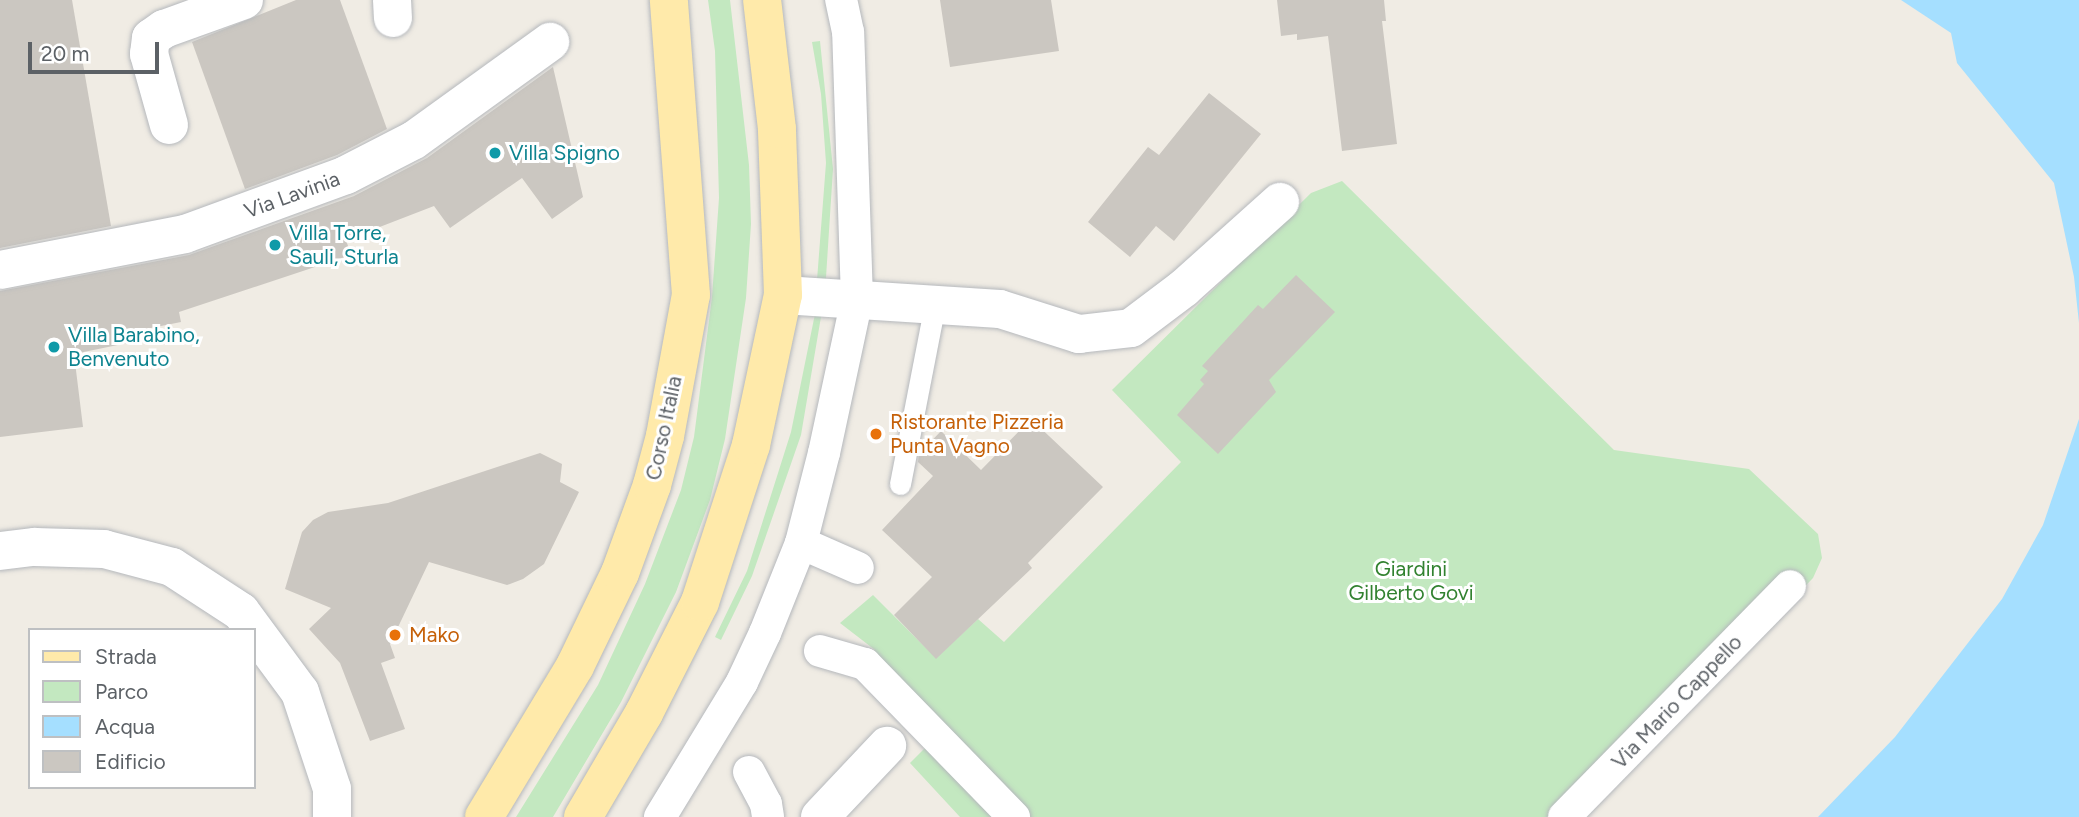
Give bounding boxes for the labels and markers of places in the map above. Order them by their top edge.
place label: Villa Spigno [509,140,620,166]
marker: Villa Spigno [487,145,503,161]
place label: Villa Torre, Sauli, Sturla [289,220,399,270]
marker: Villa Torre, Sauli, Sturla [267,237,283,253]
place label: Villa Barabino, Benvenuto [68,322,200,372]
marker: Villa Barabino, Benvenuto [46,339,62,355]
place label: Ristorante Pizzeria Punta Vagno [890,409,1064,459]
marker: Ristorante Pizzeria Punta Vagno [868,426,884,442]
place label: Mako [409,622,460,648]
marker: Mako [387,627,403,643]

